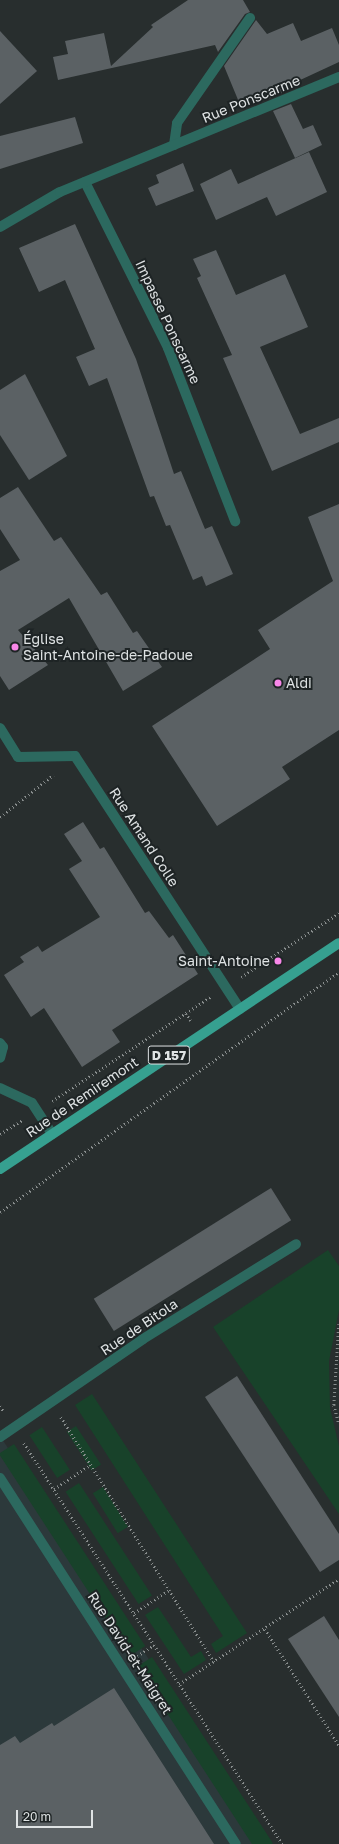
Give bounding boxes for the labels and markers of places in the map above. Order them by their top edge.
place label: Église Saint-Antoine-de-Padoue [23,631,193,664]
marker: Église Saint-Antoine-de-Padoue [10,642,20,652]
place label: Aldi [286,675,312,691]
marker: Aldi [273,678,283,688]
place label: Saint-Antoine [178,953,270,969]
marker: Saint-Antoine [273,956,283,966]

